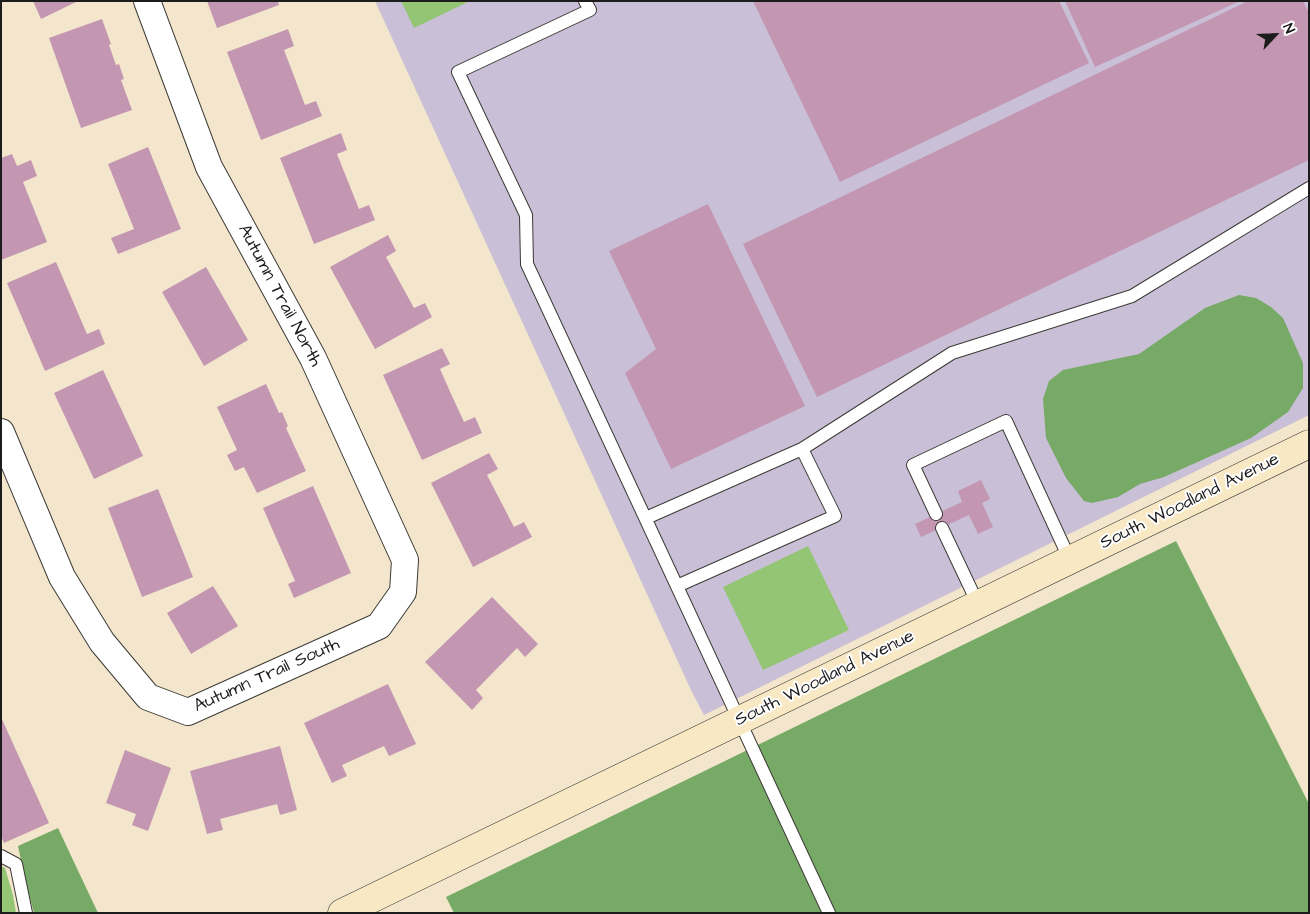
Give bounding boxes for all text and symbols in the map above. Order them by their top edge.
north arrow [1250,10,1300,60]
text: N [1278,20,1300,37]
street label: Autumn Trail North [232,221,326,371]
street label: South Woodland Avenue [1097,449,1283,555]
street label: South Woodland Avenue [732,626,918,732]
street label: Autumn Trail South [191,634,343,718]

